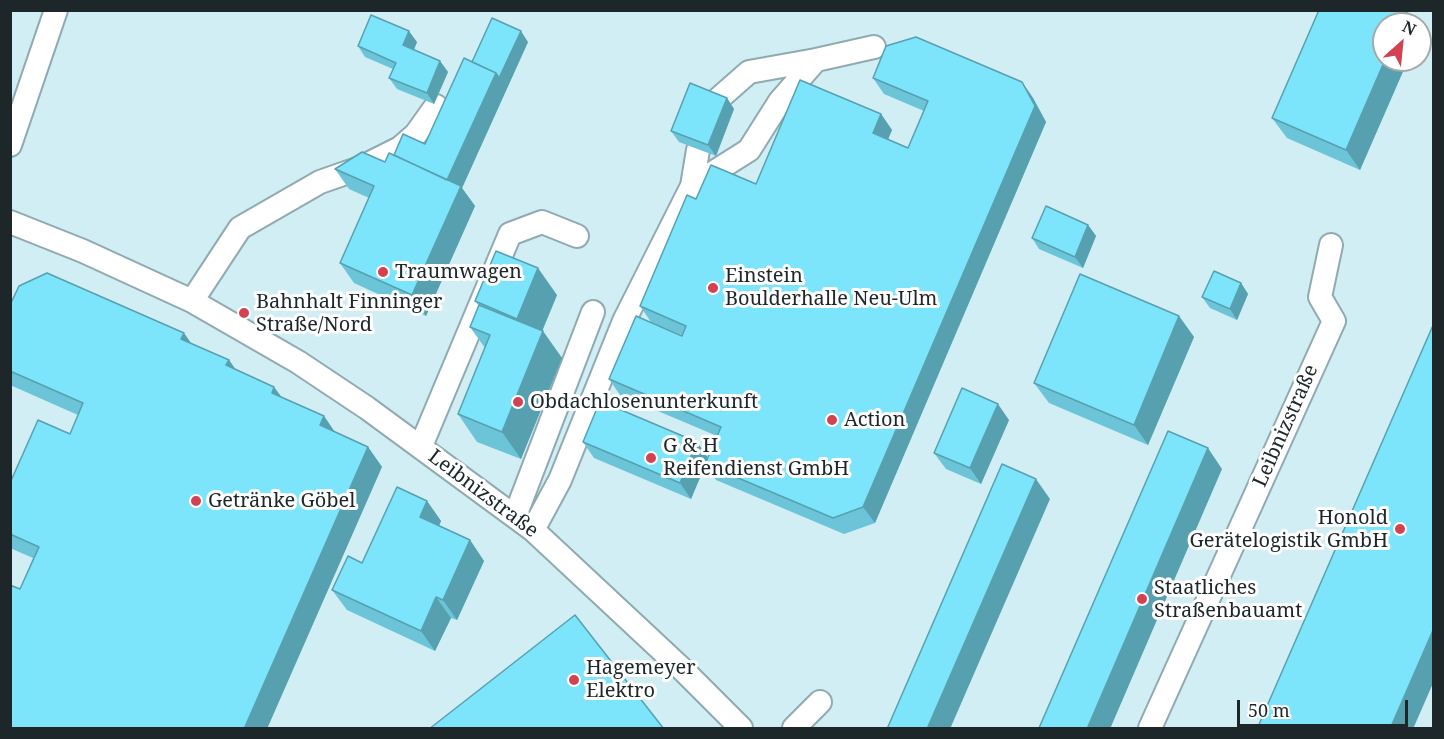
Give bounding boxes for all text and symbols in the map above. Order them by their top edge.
north arrow [1372,12,1432,72]
text: N [1399,15,1420,40]
place label: Traumwagen [395,260,522,284]
place label: Einstein Boulderhalle Neu-Ulm [725,264,937,311]
marker: Traumwagen [376,265,390,279]
marker: Einstein Boulderhalle Neu-Ulm [706,281,720,295]
place label: Bahnhalt Finninger Straße/Nord [256,290,443,337]
marker: Bahnhalt Finninger Straße/Nord [237,306,251,320]
street label: Leibnizstraße [1248,361,1324,491]
place label: Obdachlosenunterkunft [530,390,758,414]
marker: Obdachlosenunterkunft [511,395,525,409]
place label: Action [844,408,905,432]
marker: Action [825,413,839,427]
place label: G & H Reifendienst GmbH [663,434,849,481]
street label: Leibnizstraße [423,445,543,543]
marker: G & H Reifendienst GmbH [644,451,658,465]
place label: Getränke Göbel [208,489,355,513]
marker: Getränke Göbel [189,494,203,508]
place label: Honold Gerätelogistik GmbH [1189,506,1388,553]
marker: Honold Gerätelogistik GmbH [1393,522,1407,536]
place label: Staatliches Straßenbauamt [1154,576,1302,623]
marker: Staatliches Straßenbauamt [1135,592,1149,606]
place label: Hagemeyer Elektro [586,656,696,703]
marker: Hagemeyer Elektro [567,673,581,687]
scale bar [1240,688,1411,726]
text: 50 m [1248,698,1290,722]

